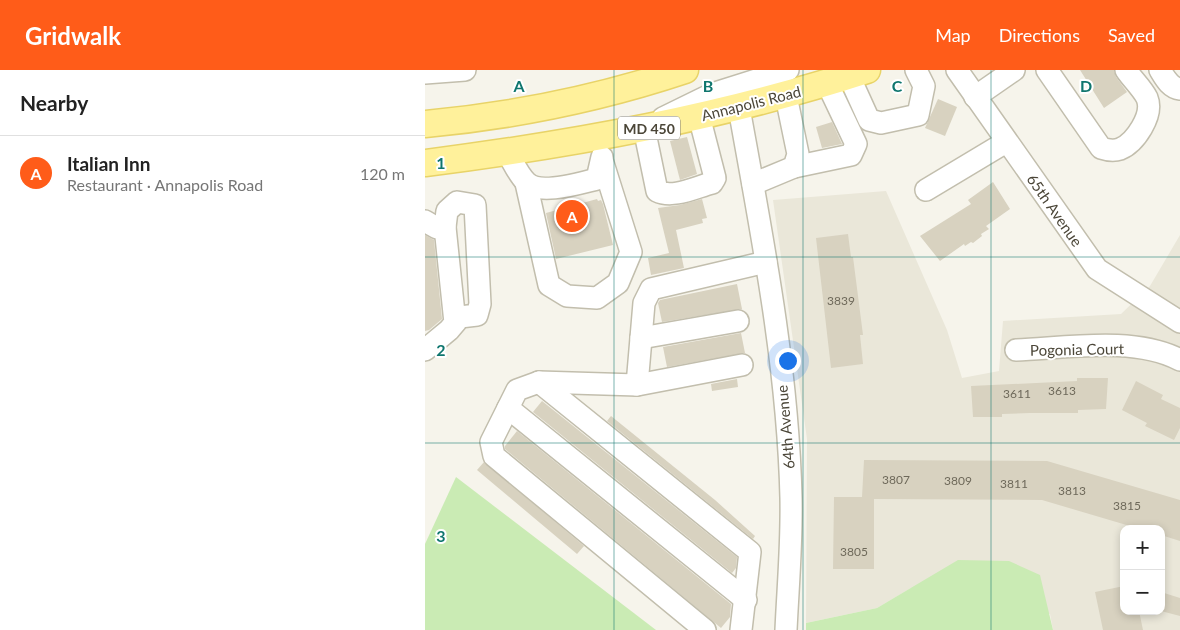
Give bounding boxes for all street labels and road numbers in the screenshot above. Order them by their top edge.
street label: Annapolis Road [699,82,803,124]
road number: MD 450 [618,116,680,140]
street label: 65th Avenue [1023,170,1087,250]
street label: Pogonia Court [1030,339,1125,359]
street label: 64th Avenue [772,384,798,470]

